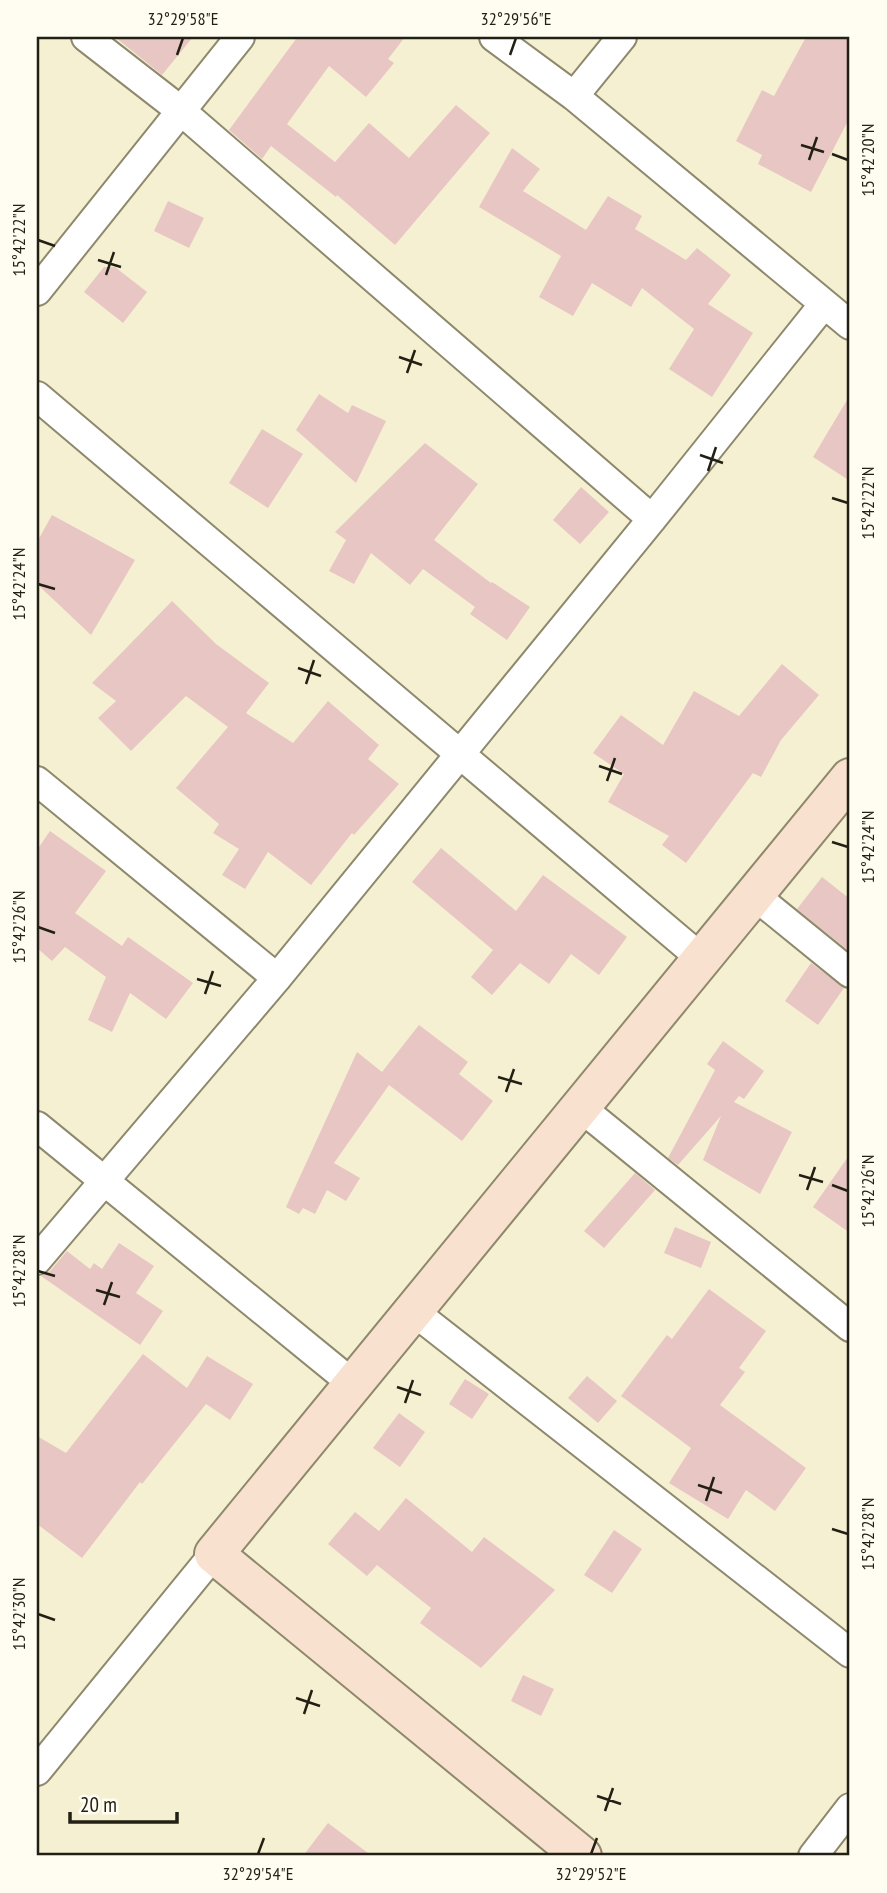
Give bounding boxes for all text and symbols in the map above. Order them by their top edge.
text: 32°29'58"E [148,7,218,30]
text: 32°29'56"E [481,7,551,30]
text: 15°42'20"N [856,124,879,196]
text: 15°42'22"N [7,204,30,276]
text: 15°42'22"N [856,467,879,539]
text: 15°42'24"N [7,548,30,620]
text: 15°42'24"N [856,811,879,883]
text: 15°42'26"N [7,891,30,963]
text: 15°42'26"N [856,1155,879,1227]
text: 15°42'28"N [7,1235,30,1307]
text: 15°42'28"N [856,1498,879,1570]
text: 15°42'30"N [7,1578,30,1650]
scale bar [70,1781,177,1825]
text: 20 m [80,1791,117,1818]
text: 32°29'54"E [223,1862,293,1885]
text: 32°29'52"E [556,1862,626,1885]

